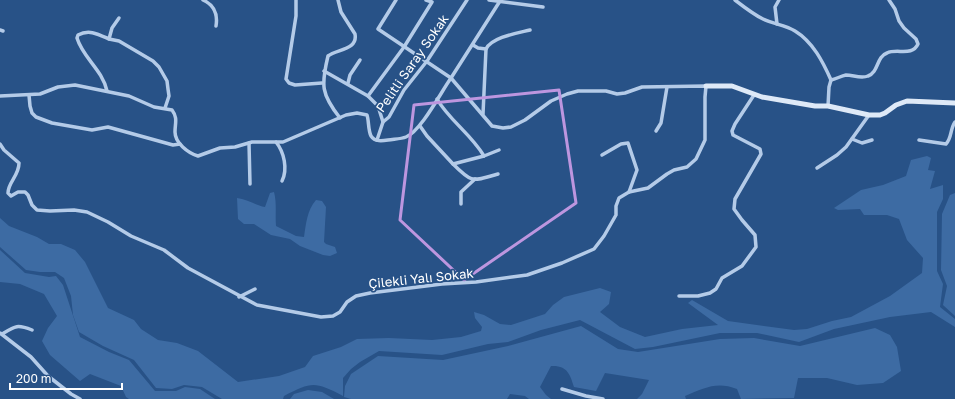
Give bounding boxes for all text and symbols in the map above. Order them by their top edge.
street label: Pelitli Saray Sokak [372,10,452,115]
street label: Çilekli Yalı Sokak [368,264,475,291]
scale bar [10,365,122,391]
text: 200 m [16,371,51,386]

